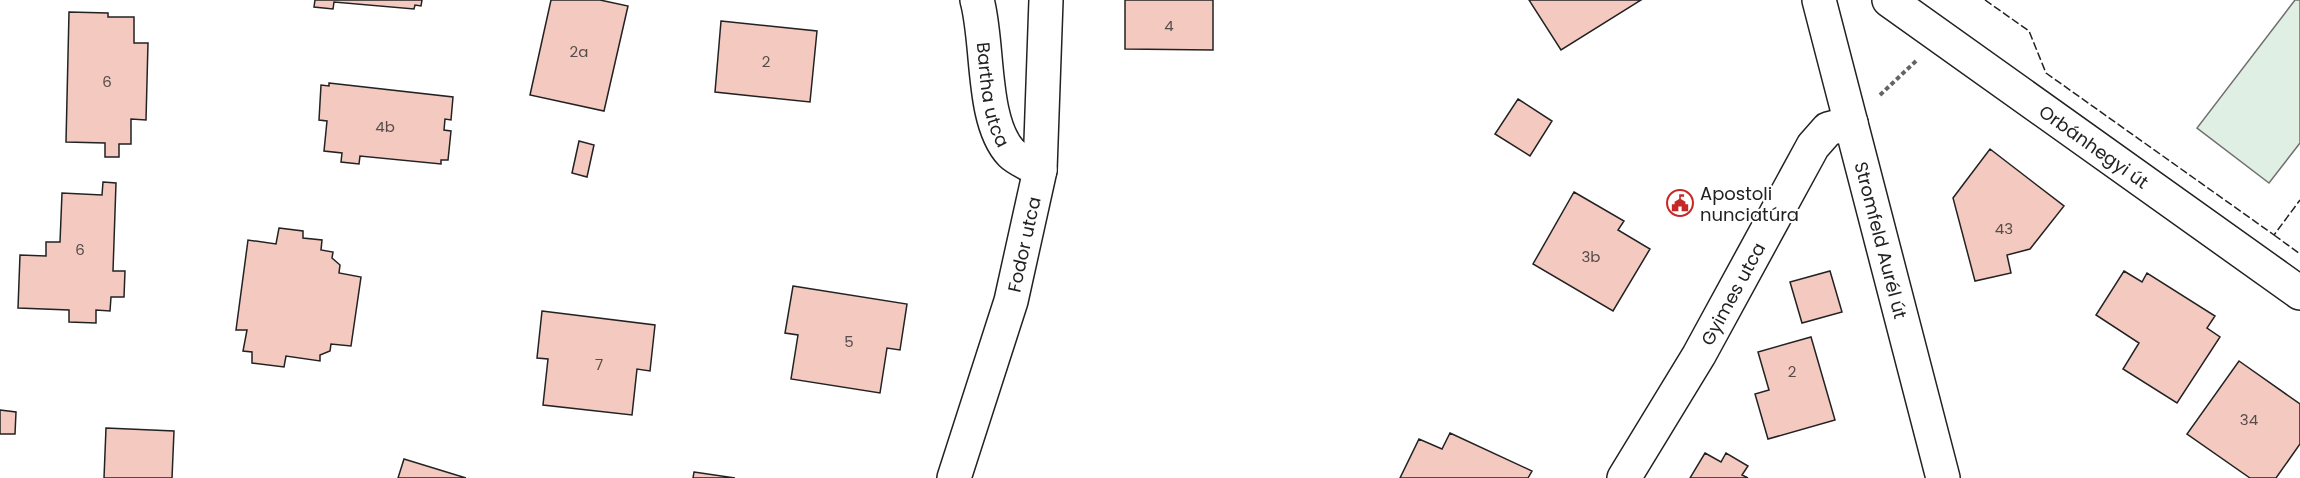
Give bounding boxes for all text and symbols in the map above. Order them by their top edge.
house number: 4 [1164,15,1174,36]
house number: 2a [570,41,588,62]
street label: Bartha utca [971,41,1016,151]
house number: 2 [762,51,770,72]
house number: 6 [102,71,112,92]
street label: Orbánhegyi út [2034,99,2154,194]
house number: 4b [375,116,395,137]
street label: Stromfeld Aurél út [1849,159,1914,321]
place label: Apostoli nunciatúra [1700,181,1799,227]
public building icon: Apostoli nunciatúra [1665,188,1695,218]
street label: Fodor utca [1001,194,1046,294]
house number: 43 [1995,218,2013,239]
street label: Gyimes utca [1694,238,1771,350]
house number: 6 [75,239,85,260]
house number: 3b [1582,246,1600,267]
house number: 5 [844,331,854,352]
house number: 7 [595,354,603,375]
house number: 2 [1788,361,1796,382]
house number: 34 [2240,409,2258,430]

